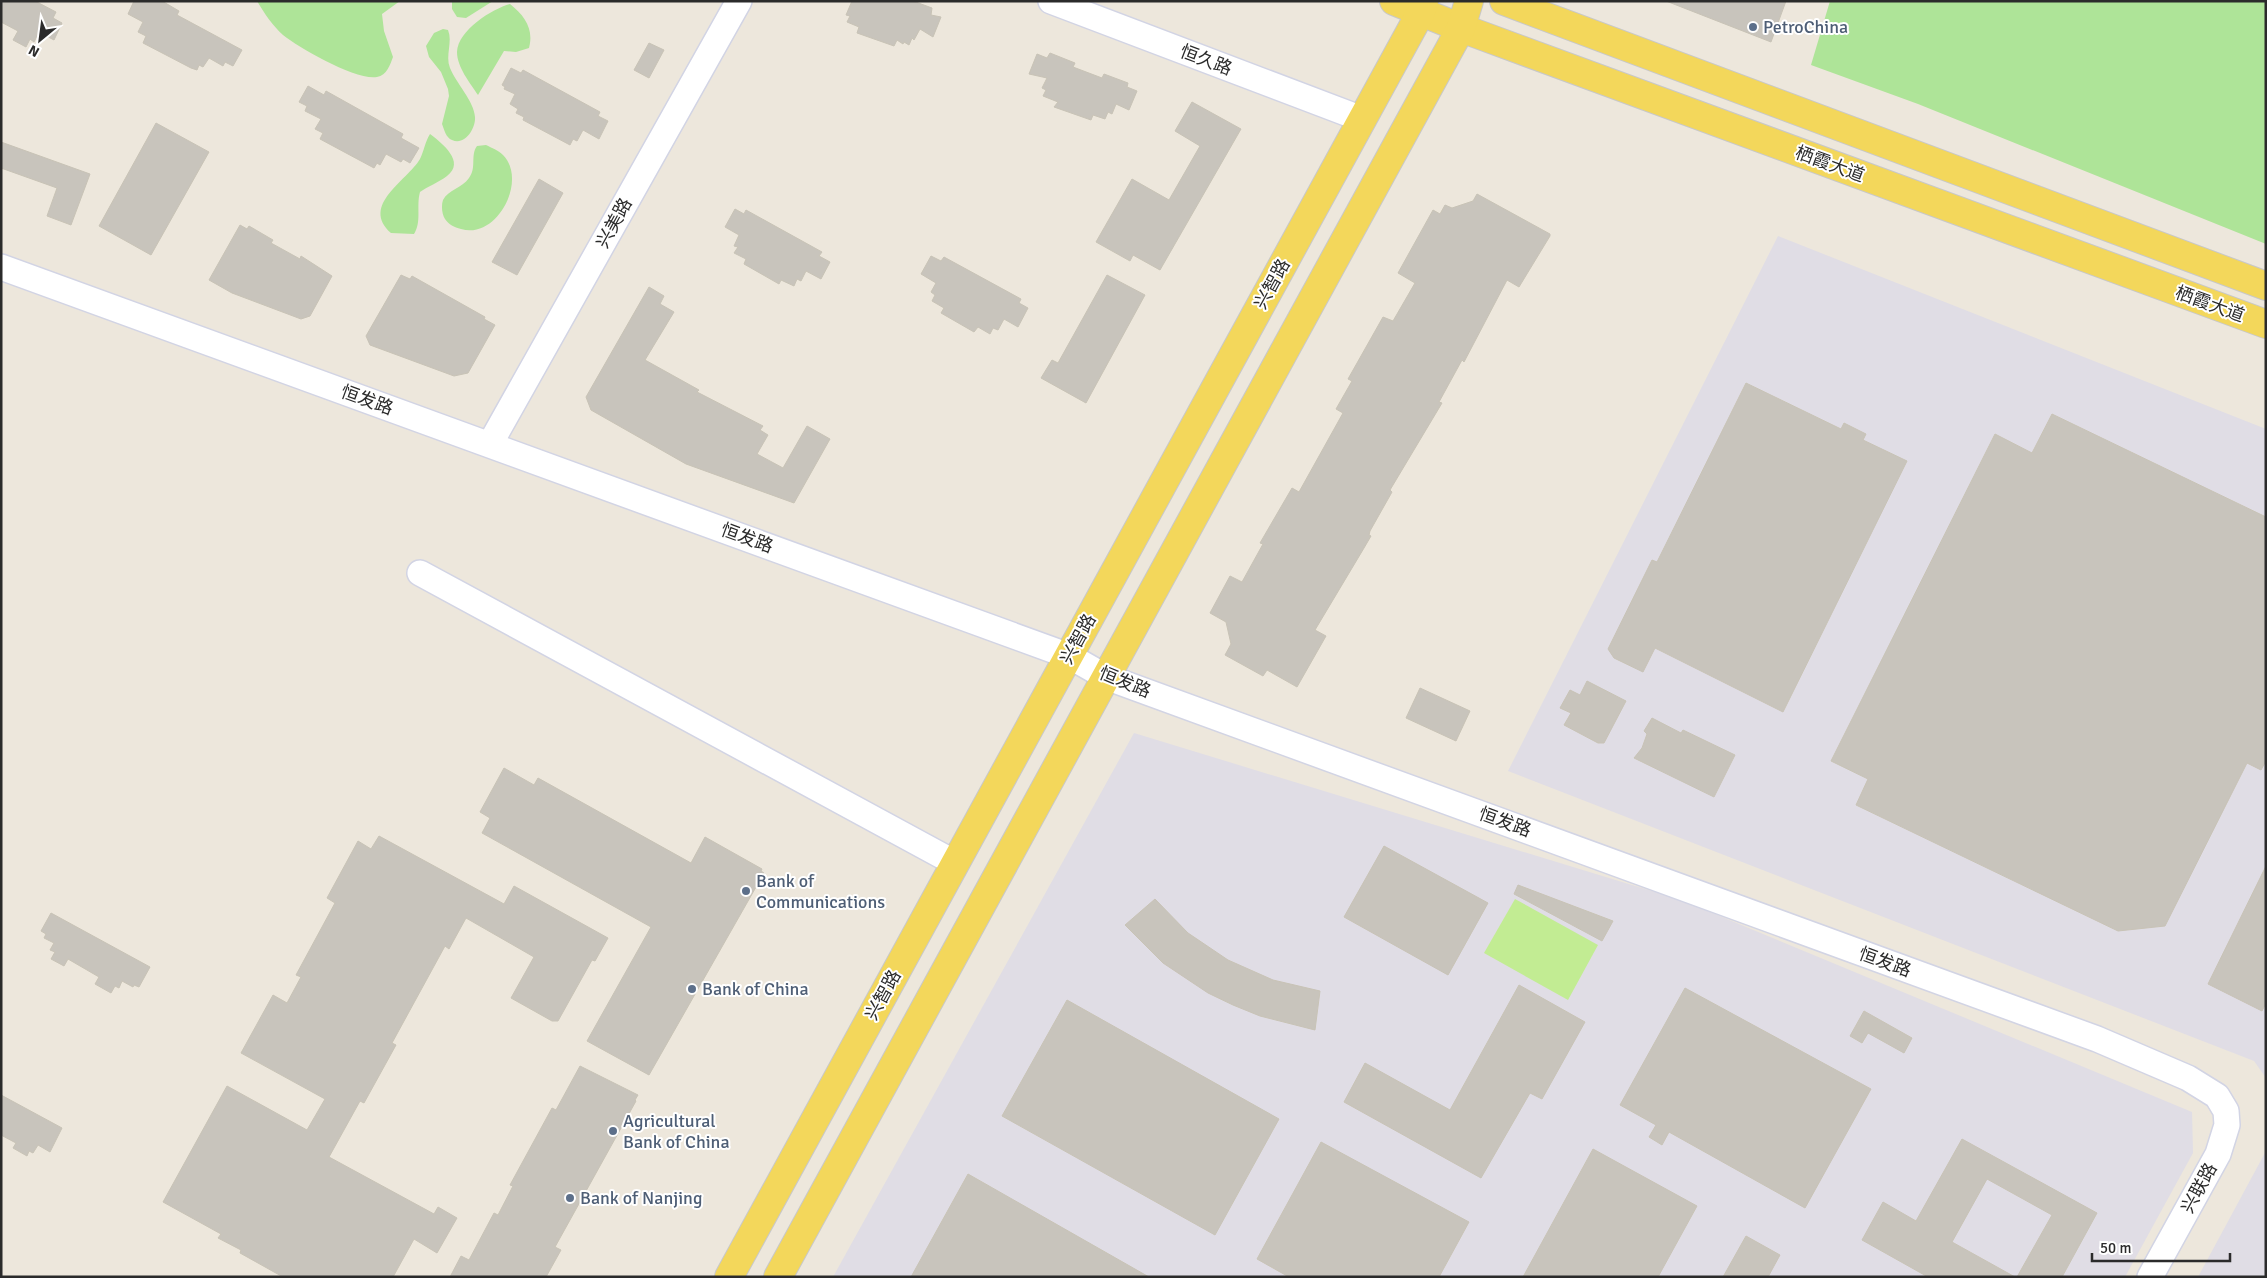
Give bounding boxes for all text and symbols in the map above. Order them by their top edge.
north arrow [15,15,65,65]
place label: PetroChina [1763,16,1848,38]
marker: PetroChina [1747,21,1759,33]
street label: 恒久路 [1177,40,1235,80]
text: N [26,41,42,61]
street label: 栖霞大道 [1792,141,1868,187]
street label: 兴美路 [591,194,637,252]
street label: 兴智路 [1249,255,1295,313]
street label: 栖霞大道 [2172,281,2248,327]
street label: 恒发路 [338,380,396,420]
street label: 恒发路 [718,518,776,558]
street label: 兴智路 [1055,610,1101,668]
street label: 恒发路 [1096,662,1154,702]
street label: 恒发路 [1476,802,1534,842]
place label: Bank of Communications [756,870,885,913]
marker: Bank of Communications [740,885,752,897]
street label: 恒发路 [1856,942,1914,982]
street label: 兴智路 [860,966,906,1024]
place label: Bank of China [702,978,809,1000]
marker: Bank of China [686,983,698,995]
place label: Agricultural Bank of China [623,1110,730,1153]
marker: Agricultural Bank of China [607,1125,619,1137]
street label: 兴联路 [2176,1159,2222,1217]
place label: Bank of Nanjing [580,1187,702,1209]
marker: Bank of Nanjing [564,1192,576,1204]
scale bar [2092,1230,2230,1262]
text: 50 m [2100,1239,2131,1257]

